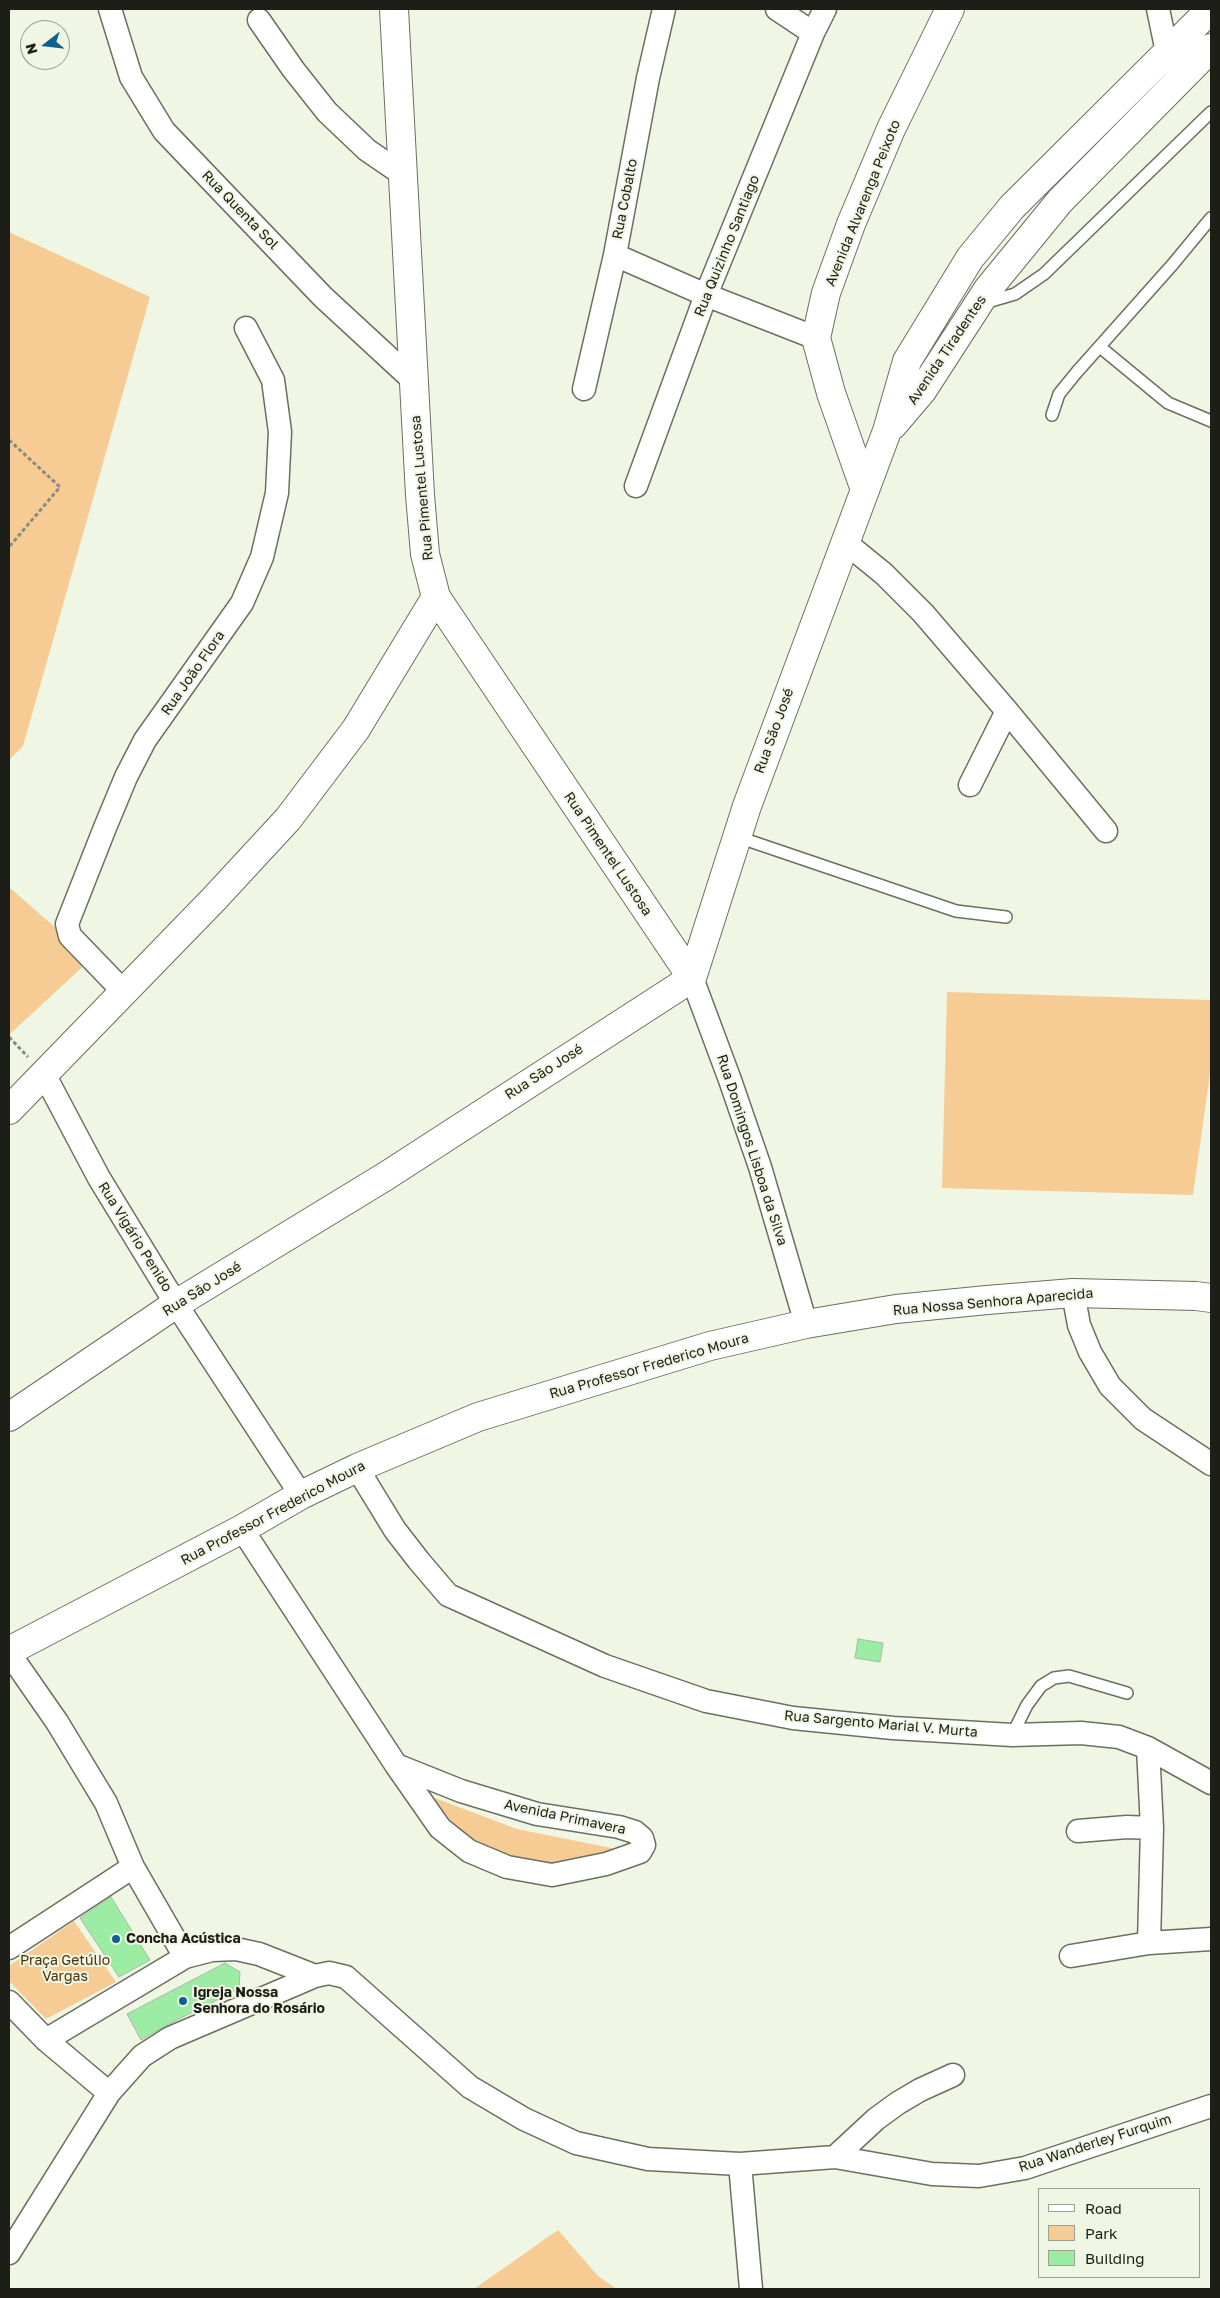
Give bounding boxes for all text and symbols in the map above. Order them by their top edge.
north arrow [20,20,70,70]
text: N [21,42,41,56]
street label: Avenida Alvarenga Peixoto [822,117,904,289]
street label: Rua Cobalto [609,157,641,241]
street label: Rua Quenta Sol [198,167,282,253]
street label: Rua Quizinho Santiago [691,173,763,319]
street label: Avenida Tiradentes [904,292,990,408]
street label: Rua Pimentel Lustosa [407,415,437,561]
street label: Rua João Flora [158,627,228,719]
street label: Rua São José [751,686,797,776]
street label: Rua Pimentel Lustosa [560,789,656,919]
street label: Rua São José [502,1041,586,1103]
street label: Rua Domingos Lisboa da Silva [713,1052,791,1248]
street label: Rua Vigário Penido [94,1179,176,1295]
street label: Rua São José [160,1258,244,1320]
street label: Rua Nossa Senhora Aparecida [892,1285,1094,1319]
street label: Rua Professor Frederico Moura [547,1329,751,1403]
street label: Rua Professor Frederico Moura [178,1457,368,1569]
street label: Rua Sargento Marial V. Murta [783,1707,979,1741]
street label: Avenida Primavera [503,1796,627,1838]
place label: Concha Acústica [126,1931,241,1947]
marker: Concha Acústica [110,1933,122,1945]
park label: Praça Getúlio Vargas [20,1953,110,1985]
place label: Igreja Nossa Senhora do Rosário [193,1985,325,2018]
marker: Igreja Nossa Senhora do Rosário [177,1995,189,2007]
street label: Rua Wanderley Furquim [1017,2110,1173,2176]
legend [1038,2188,1200,2278]
text: Road [1085,2199,1122,2217]
text: Park [1085,2224,1117,2242]
text: Building [1085,2249,1145,2267]

